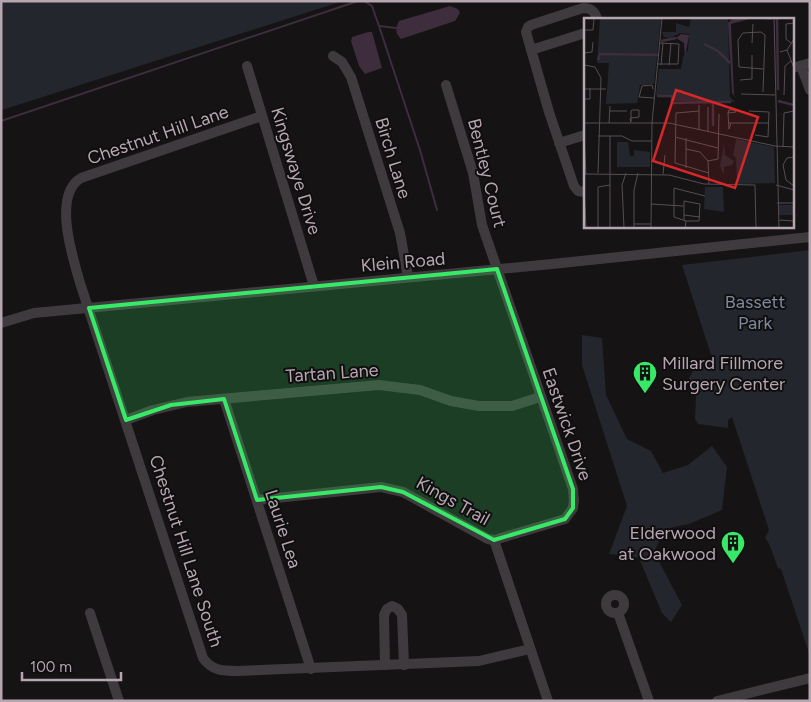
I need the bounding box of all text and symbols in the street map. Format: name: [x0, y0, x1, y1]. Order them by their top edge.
inset map: [584, 18, 794, 228]
street label: Chestnut Hill Lane: [85, 100, 232, 169]
street label: Kingswaye Drive: [266, 105, 326, 238]
street label: Birch Lane: [370, 115, 416, 201]
street label: Bentley Court: [463, 116, 511, 230]
street label: Klein Road: [360, 247, 446, 277]
park label: Bassett Park: [725, 291, 785, 334]
place label: Millard Fillmore Surgery Center: [662, 352, 785, 395]
street label: Tartan Lane: [285, 359, 379, 387]
building icon: Millard Fillmore Surgery Center: [632, 360, 658, 394]
street label: Eastwick Drive: [537, 365, 597, 483]
street label: Chestnut Hill Lane South: [145, 452, 227, 650]
street label: Kings Trail: [412, 472, 494, 530]
street label: Laurie Lea: [260, 487, 306, 571]
place label: Elderwood at Oakwood: [618, 522, 716, 565]
building icon: Elderwood at Oakwood: [720, 530, 746, 564]
scale bar: [22, 650, 121, 682]
text: 100 m: [30, 658, 72, 676]

